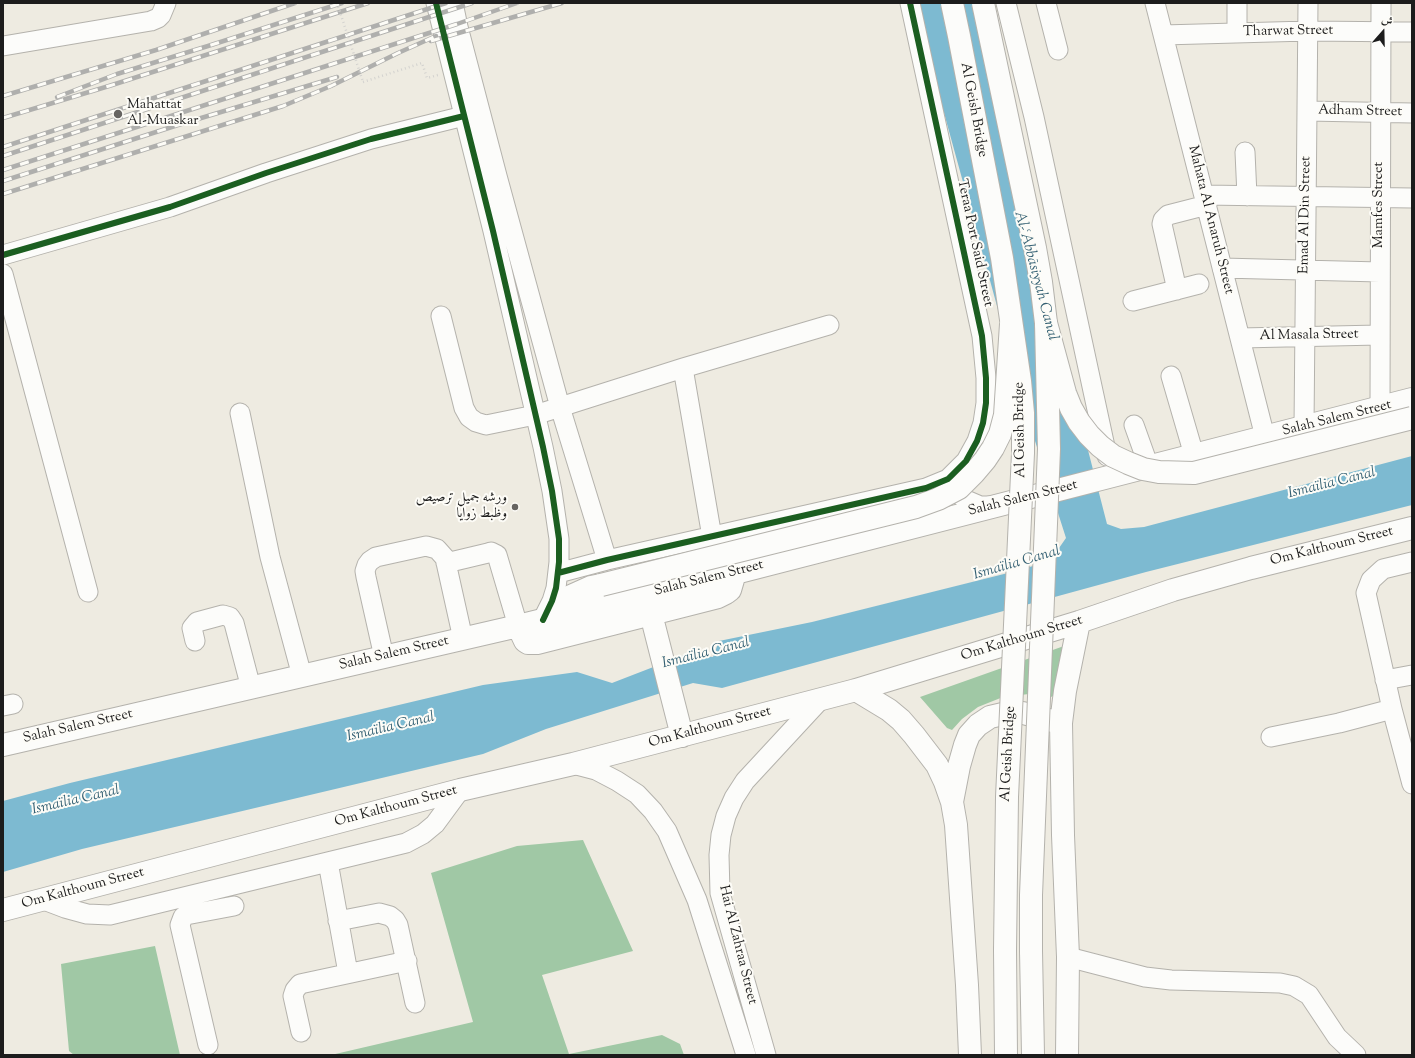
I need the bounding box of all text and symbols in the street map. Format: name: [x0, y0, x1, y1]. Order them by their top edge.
text: ش: [1379, 11, 1395, 30]
north arrow: [1363, 12, 1403, 52]
street label: Tharwat Street: [1243, 23, 1333, 41]
street label: Al Geish Bridge: [956, 61, 990, 159]
place label: Mahattat Al-Muaskar: [127, 98, 198, 130]
street label: Adham Street: [1318, 103, 1402, 121]
marker: Mahattat Al-Muaskar: [112, 108, 124, 120]
street label: Mahata Al Anaruh Street: [1183, 144, 1237, 296]
street label: Emad Al Din Street: [1297, 156, 1315, 274]
street label: Mamfes Street: [1372, 162, 1388, 248]
street label: Teraa Port Said Street: [952, 178, 996, 308]
water label: Al-ʿAbbāsiyyah Canal: [1009, 209, 1061, 343]
street label: Al Masala Street: [1259, 327, 1359, 345]
street label: Al Geish Bridge: [1012, 382, 1030, 478]
street label: Salah Salem Street: [1281, 397, 1393, 441]
water label: Ismaïlia Canal: [1286, 464, 1378, 504]
street label: Salah Salem Street: [967, 477, 1079, 521]
place label: ورشه جميل ترصيص وظبط زوايا: [416, 491, 507, 524]
marker: ورشه جميل ترصيص وظبط زوايا: [510, 502, 520, 512]
street label: Om Kalthoum Street: [1269, 524, 1395, 570]
water label: Ismaïlia Canal: [972, 543, 1062, 585]
street label: Salah Salem Street: [653, 557, 765, 601]
street label: Om Kalthoum Street: [959, 613, 1085, 665]
street label: Salah Salem Street: [337, 633, 451, 675]
water label: Ismaïlia Canal: [660, 634, 752, 674]
street label: Om Kalthoum Street: [647, 704, 773, 752]
street label: Salah Salem Street: [21, 706, 135, 748]
street label: Al Geish Bridge: [998, 706, 1020, 802]
water label: Ismaïlia Canal: [345, 709, 437, 747]
water label: Ismaïlia Canal: [30, 782, 122, 820]
street label: Om Kalthoum Street: [333, 783, 459, 831]
street label: Om Kalthoum Street: [20, 865, 146, 913]
street label: Hai Al Zahraa Street: [714, 884, 760, 1006]

